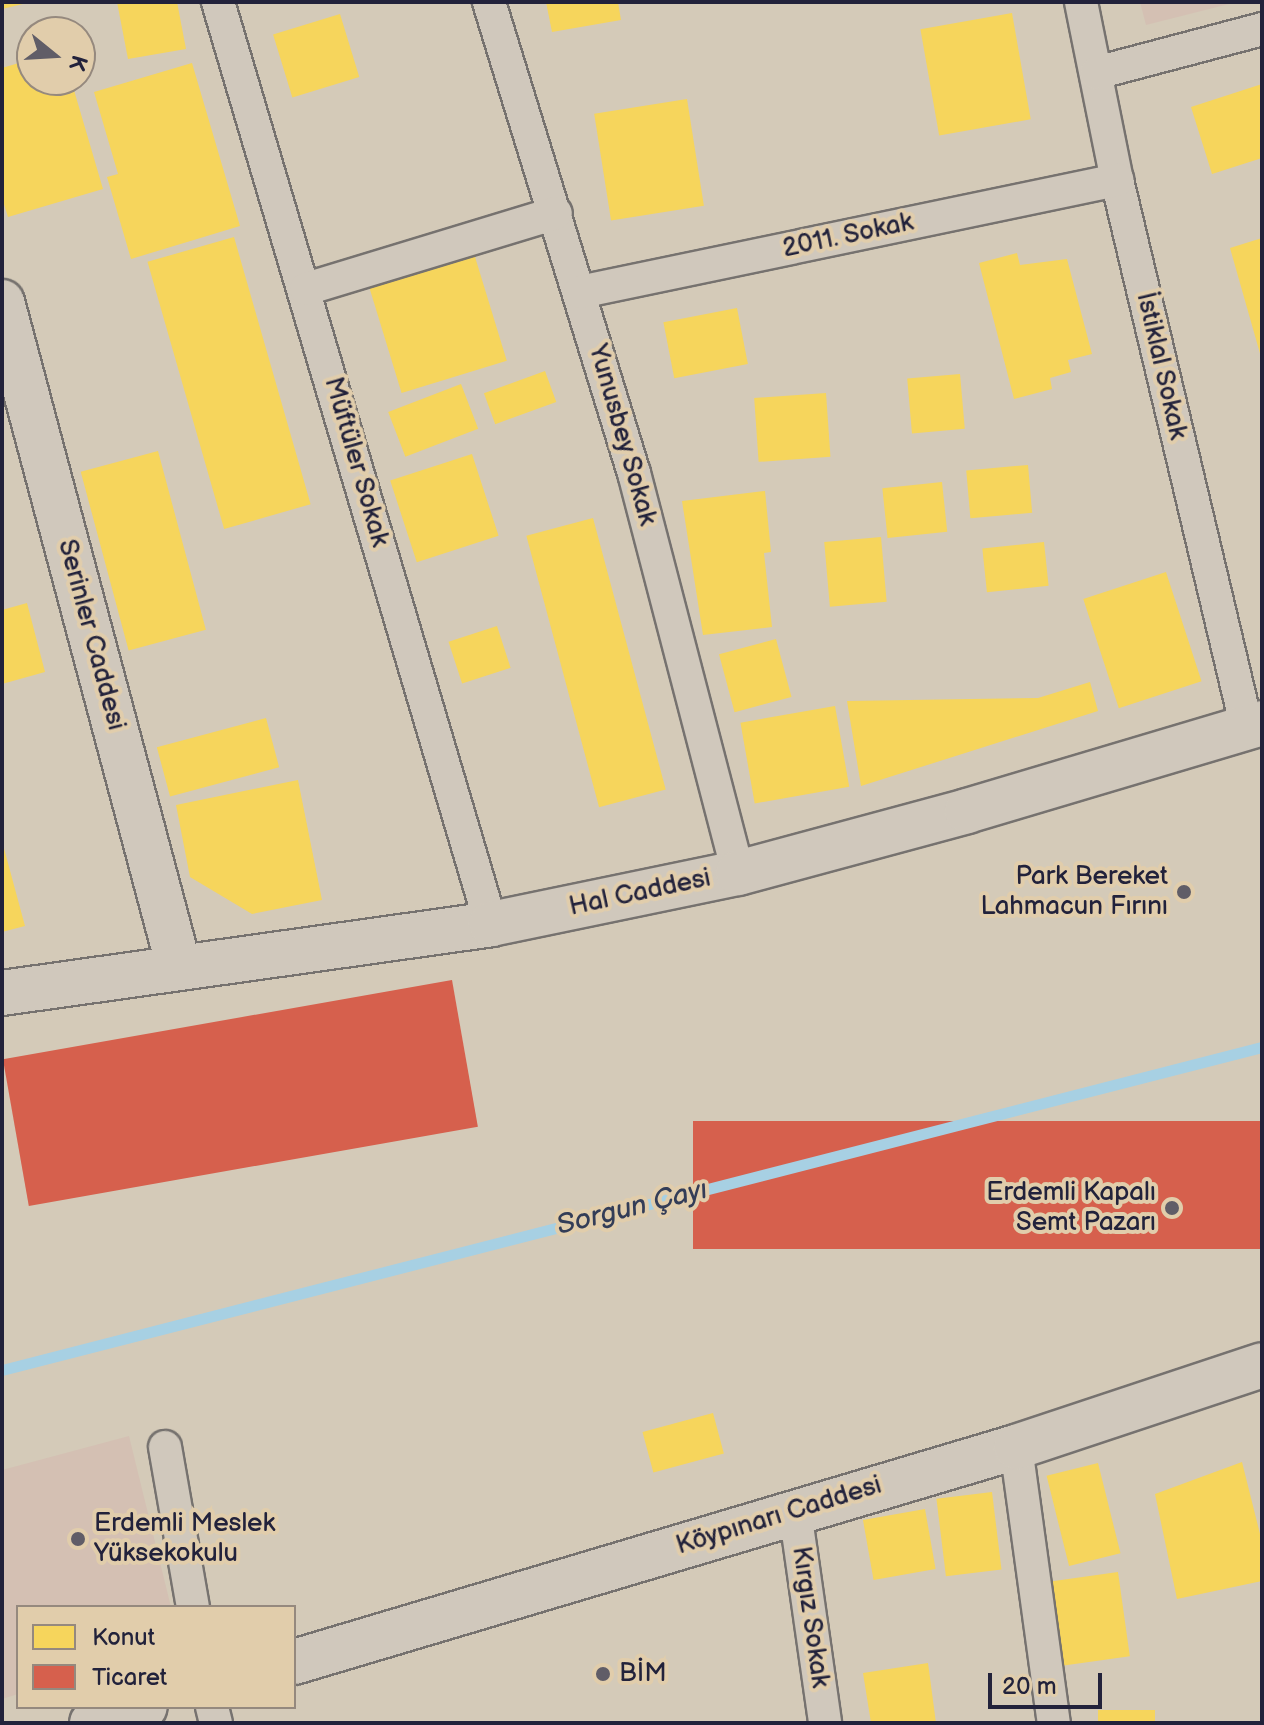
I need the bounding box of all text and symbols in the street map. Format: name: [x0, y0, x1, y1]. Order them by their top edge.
north arrow: [16, 16, 96, 96]
text: K: [62, 52, 93, 74]
street label: 2011. Sokak: [780, 207, 916, 265]
street label: İstiklal Sokak: [1129, 289, 1193, 443]
street label: Yunusbey Sokak: [581, 340, 663, 530]
street label: Müftüler Sokak: [317, 373, 395, 551]
street label: Serinler Caddesi: [51, 536, 131, 734]
place label: Park Bereket Lahmacun Fırını: [980, 861, 1168, 922]
street label: Hal Caddesi: [566, 863, 714, 923]
marker: Park Bereket Lahmacun Fırını: [1175, 883, 1193, 901]
water label: Sorgun Çayı: [553, 1173, 711, 1243]
place label: Erdemli Kapalı Semt Pazarı: [986, 1177, 1156, 1238]
marker: Erdemli Kapalı Semt Pazarı: [1163, 1199, 1181, 1217]
street label: Köypınarı Caddesi: [673, 1470, 885, 1562]
place label: Erdemli Meslek Yüksekokulu: [94, 1508, 275, 1570]
marker: Erdemli Meslek Yüksekokulu: [69, 1530, 87, 1548]
street label: Kırgız Sokak: [785, 1544, 835, 1690]
legend: [16, 1605, 296, 1709]
text: Konut: [92, 1623, 155, 1652]
scale bar: [992, 1657, 1106, 1707]
place label: BİM: [619, 1658, 667, 1690]
text: Ticaret: [92, 1663, 167, 1692]
marker: BİM: [594, 1665, 612, 1683]
text: 20 m: [1002, 1672, 1057, 1701]

